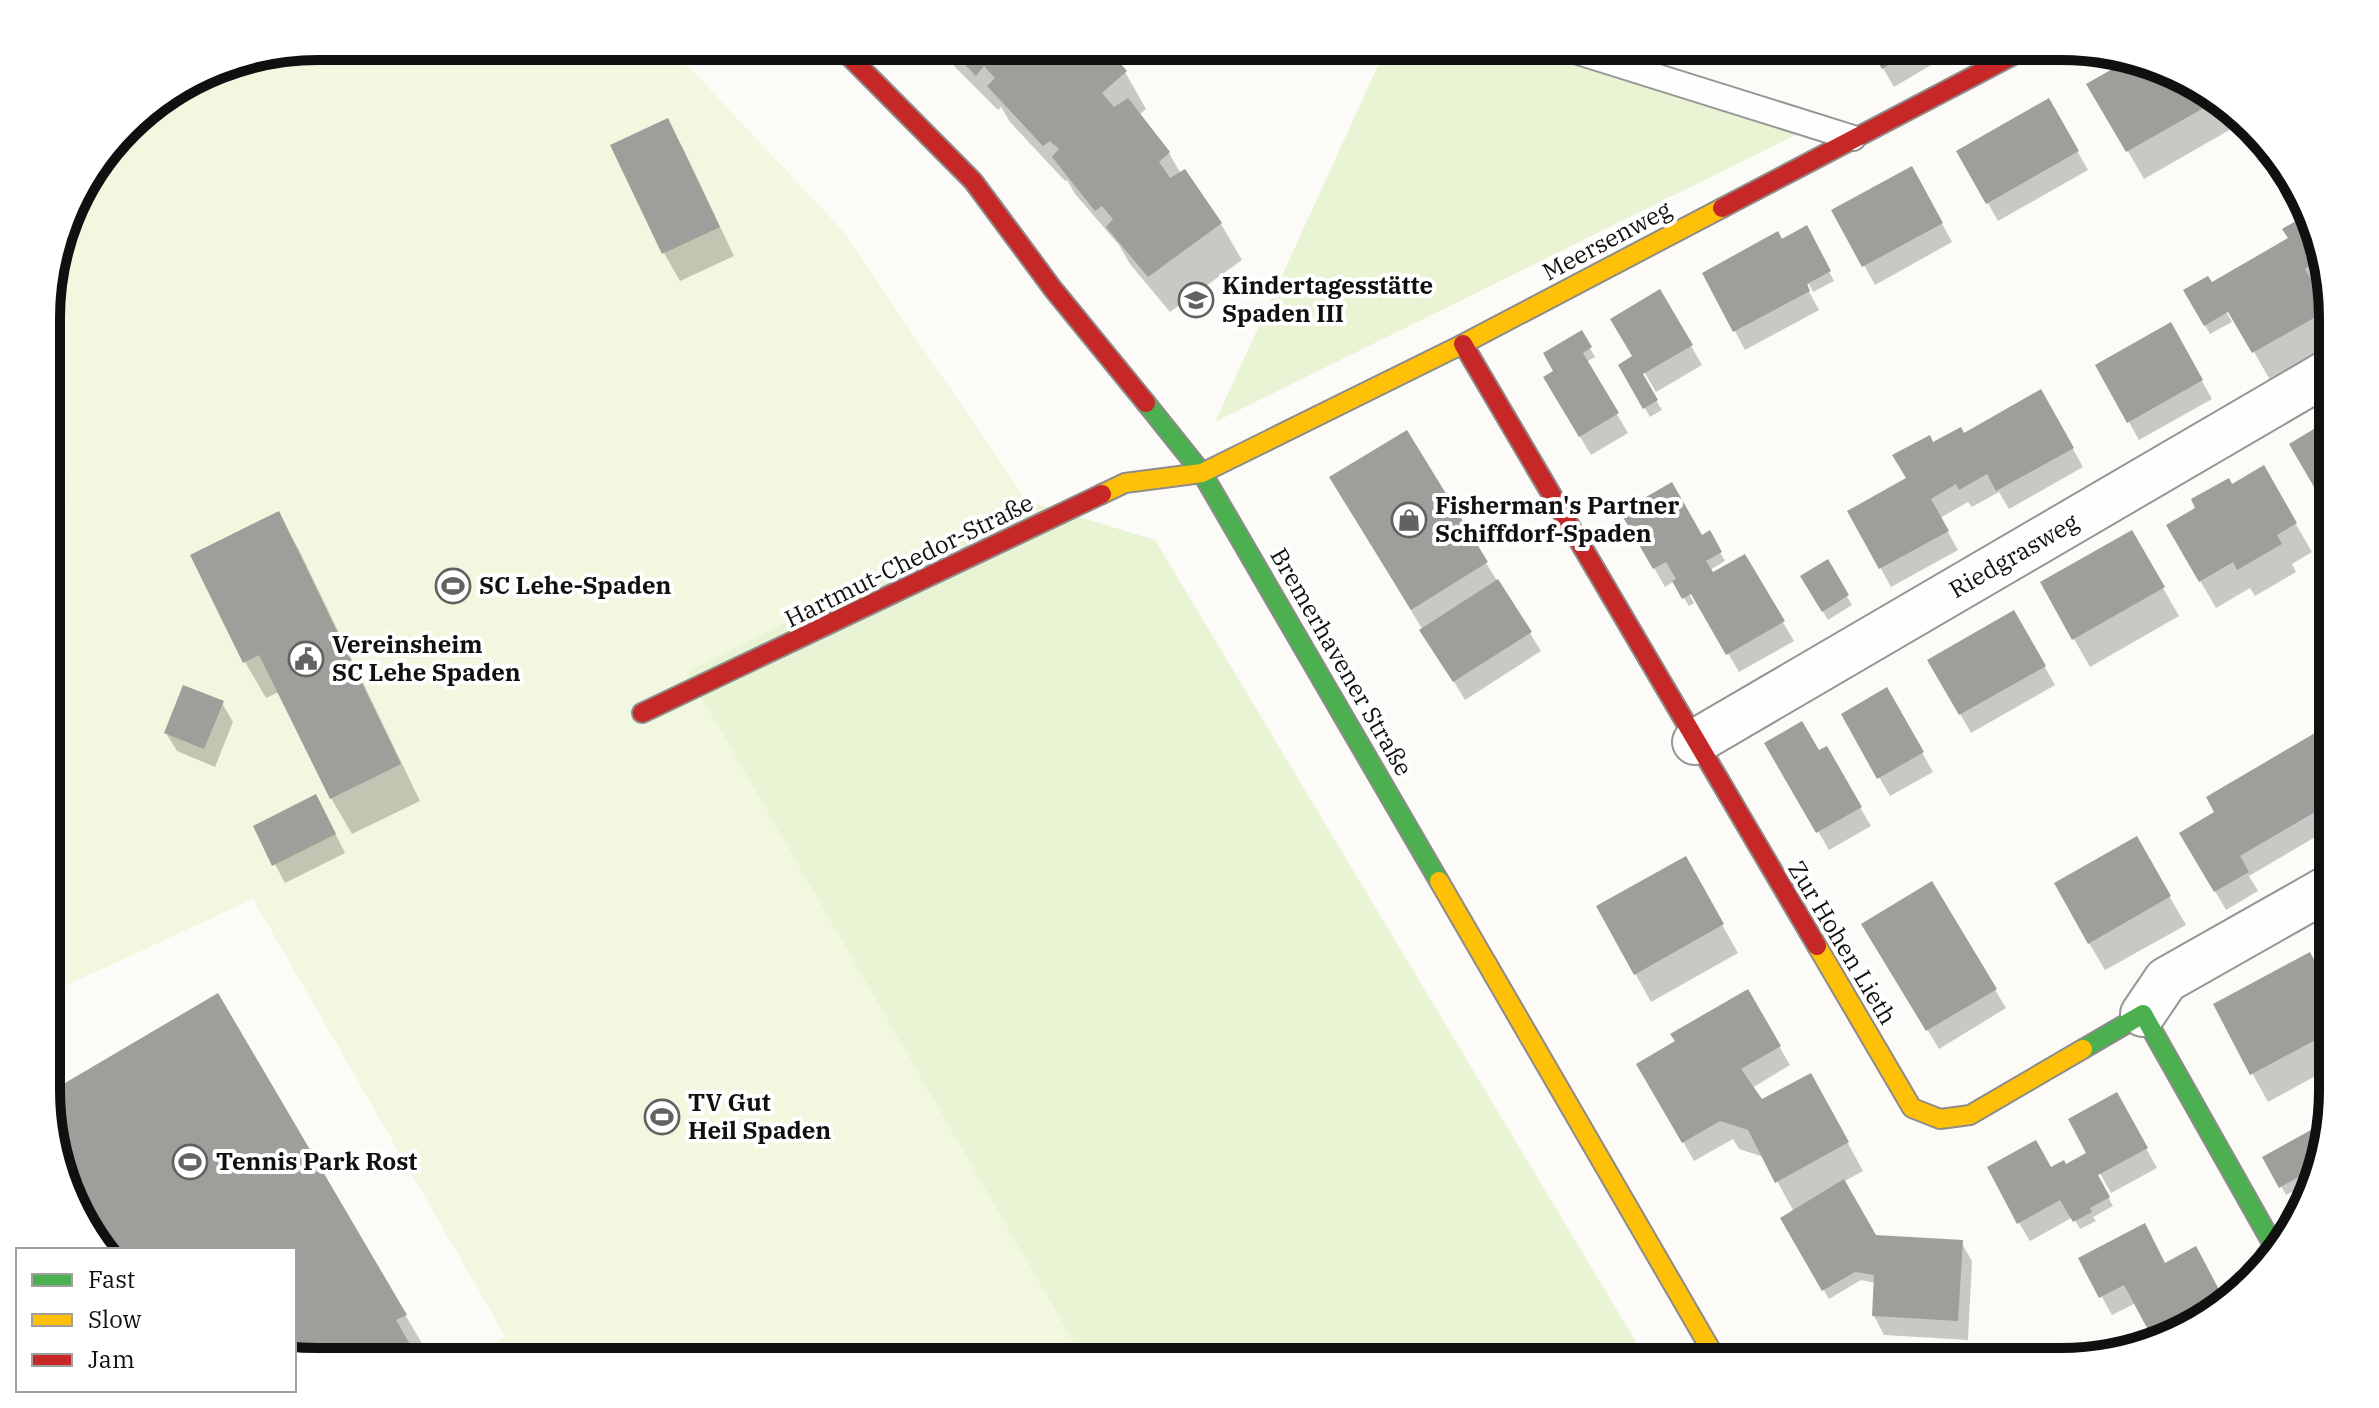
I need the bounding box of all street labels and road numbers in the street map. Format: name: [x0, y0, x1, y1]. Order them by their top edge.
street label: Meersenweg: [1537, 193, 1676, 287]
street label: Hartmut-Chedor-Straße: [779, 486, 1038, 634]
street label: Riedgrasweg: [1943, 505, 2084, 605]
street label: Bremerhavener Straße: [1263, 542, 1420, 781]
street label: Zur Hohen Lieth: [1781, 855, 1904, 1030]

